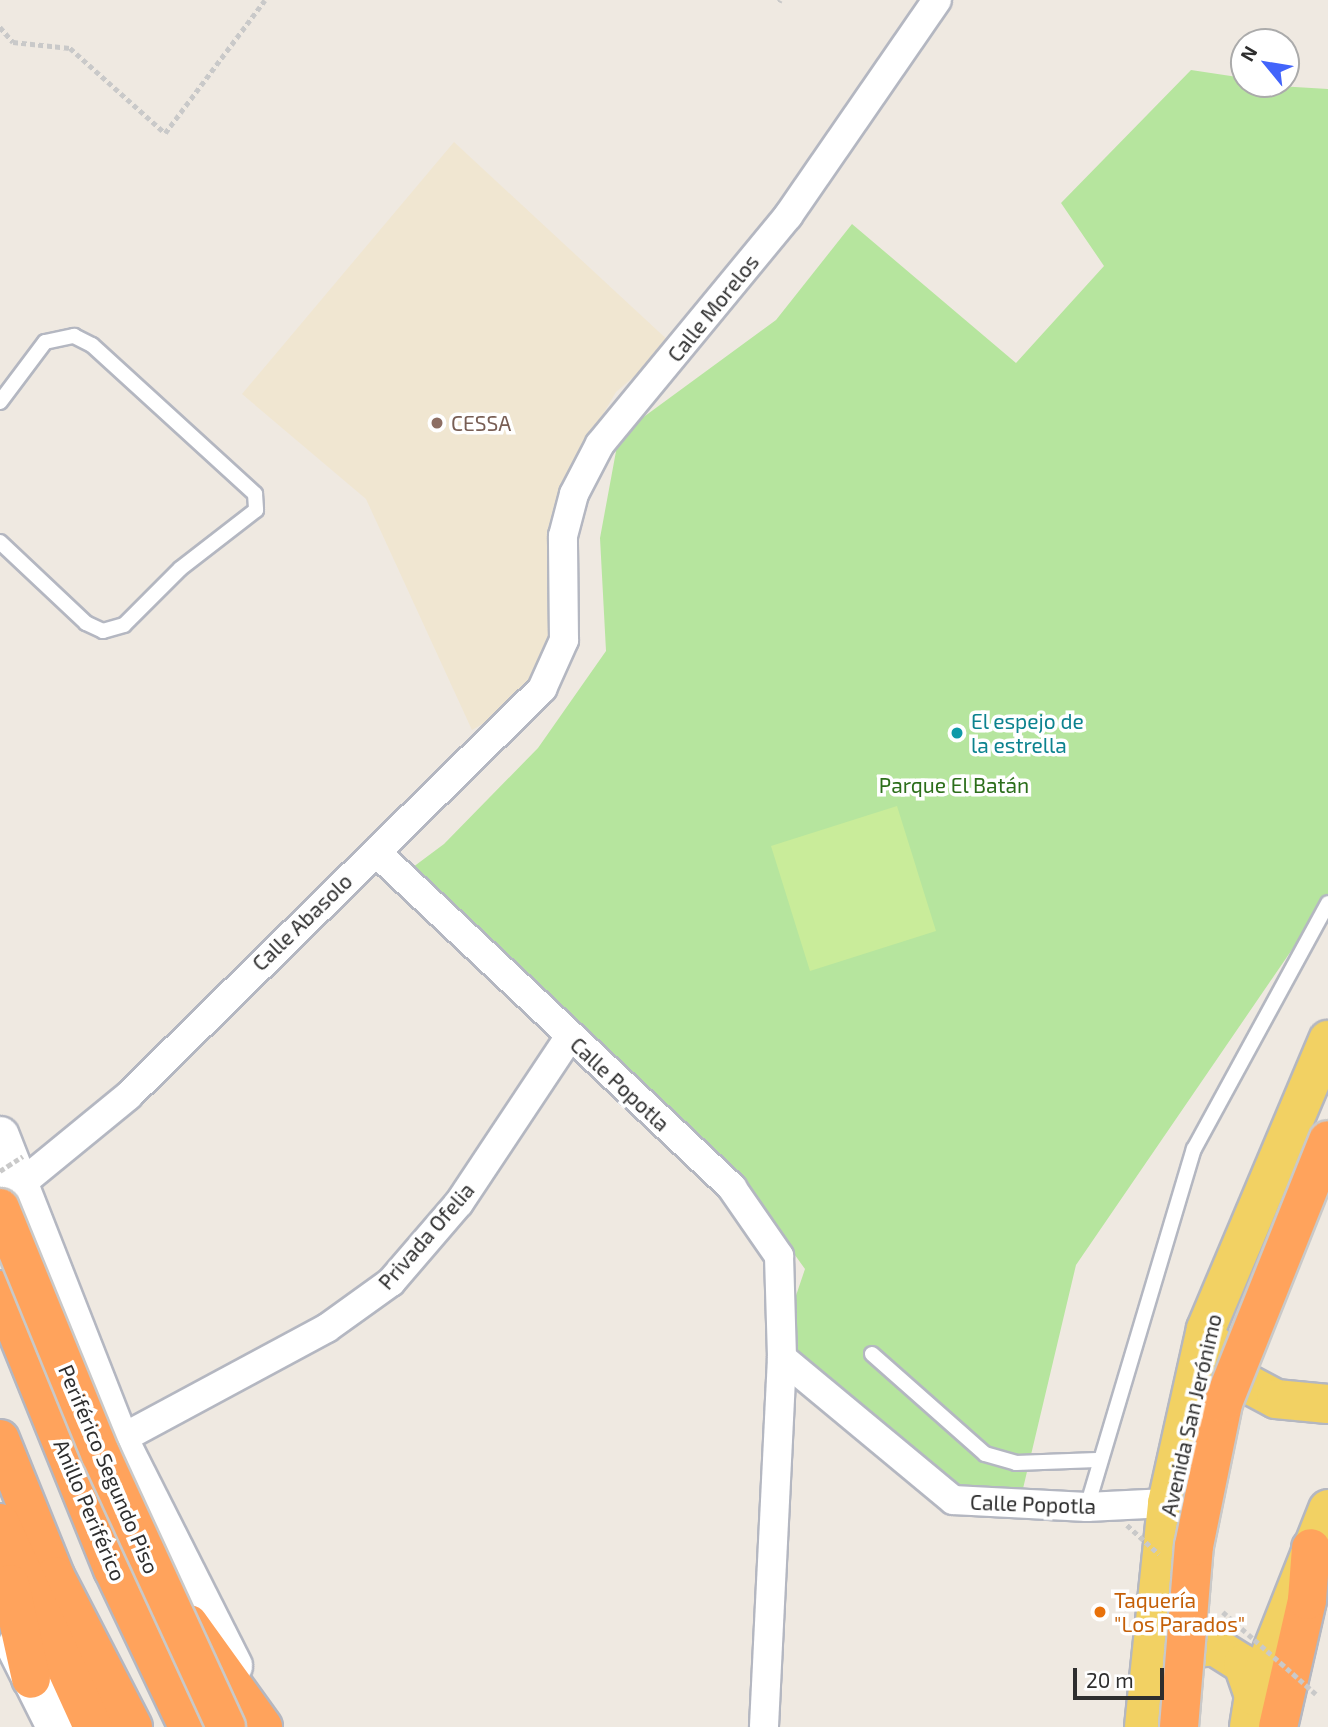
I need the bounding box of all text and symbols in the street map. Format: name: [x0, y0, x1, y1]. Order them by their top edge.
north arrow: [1230, 28, 1300, 98]
text: N: [1235, 42, 1262, 65]
street label: Calle Morelos: [662, 249, 764, 367]
place label: CESSA: [451, 410, 511, 436]
marker: CESSA: [429, 415, 445, 431]
place label: El espejo de la estrella: [971, 708, 1084, 758]
marker: El espejo de la estrella: [949, 725, 965, 741]
park label: Parque El Batán: [879, 772, 1029, 798]
street label: Calle Abasolo: [247, 868, 357, 976]
street label: Calle Popotla: [565, 1032, 675, 1136]
street label: Privada Ofelia: [373, 1178, 479, 1294]
street label: Avenida San Jerónimo: [1155, 1311, 1227, 1519]
street label: Periférico Segundo Piso: [54, 1361, 164, 1577]
street label: Anillo Periférico: [49, 1435, 131, 1585]
street label: Calle Popotla: [970, 1489, 1096, 1519]
place label: Taquería "Los Parados": [1114, 1587, 1245, 1637]
marker: Taquería "Los Parados": [1092, 1604, 1108, 1620]
scale bar: [1076, 1654, 1167, 1698]
text: 20 m: [1086, 1667, 1134, 1692]

